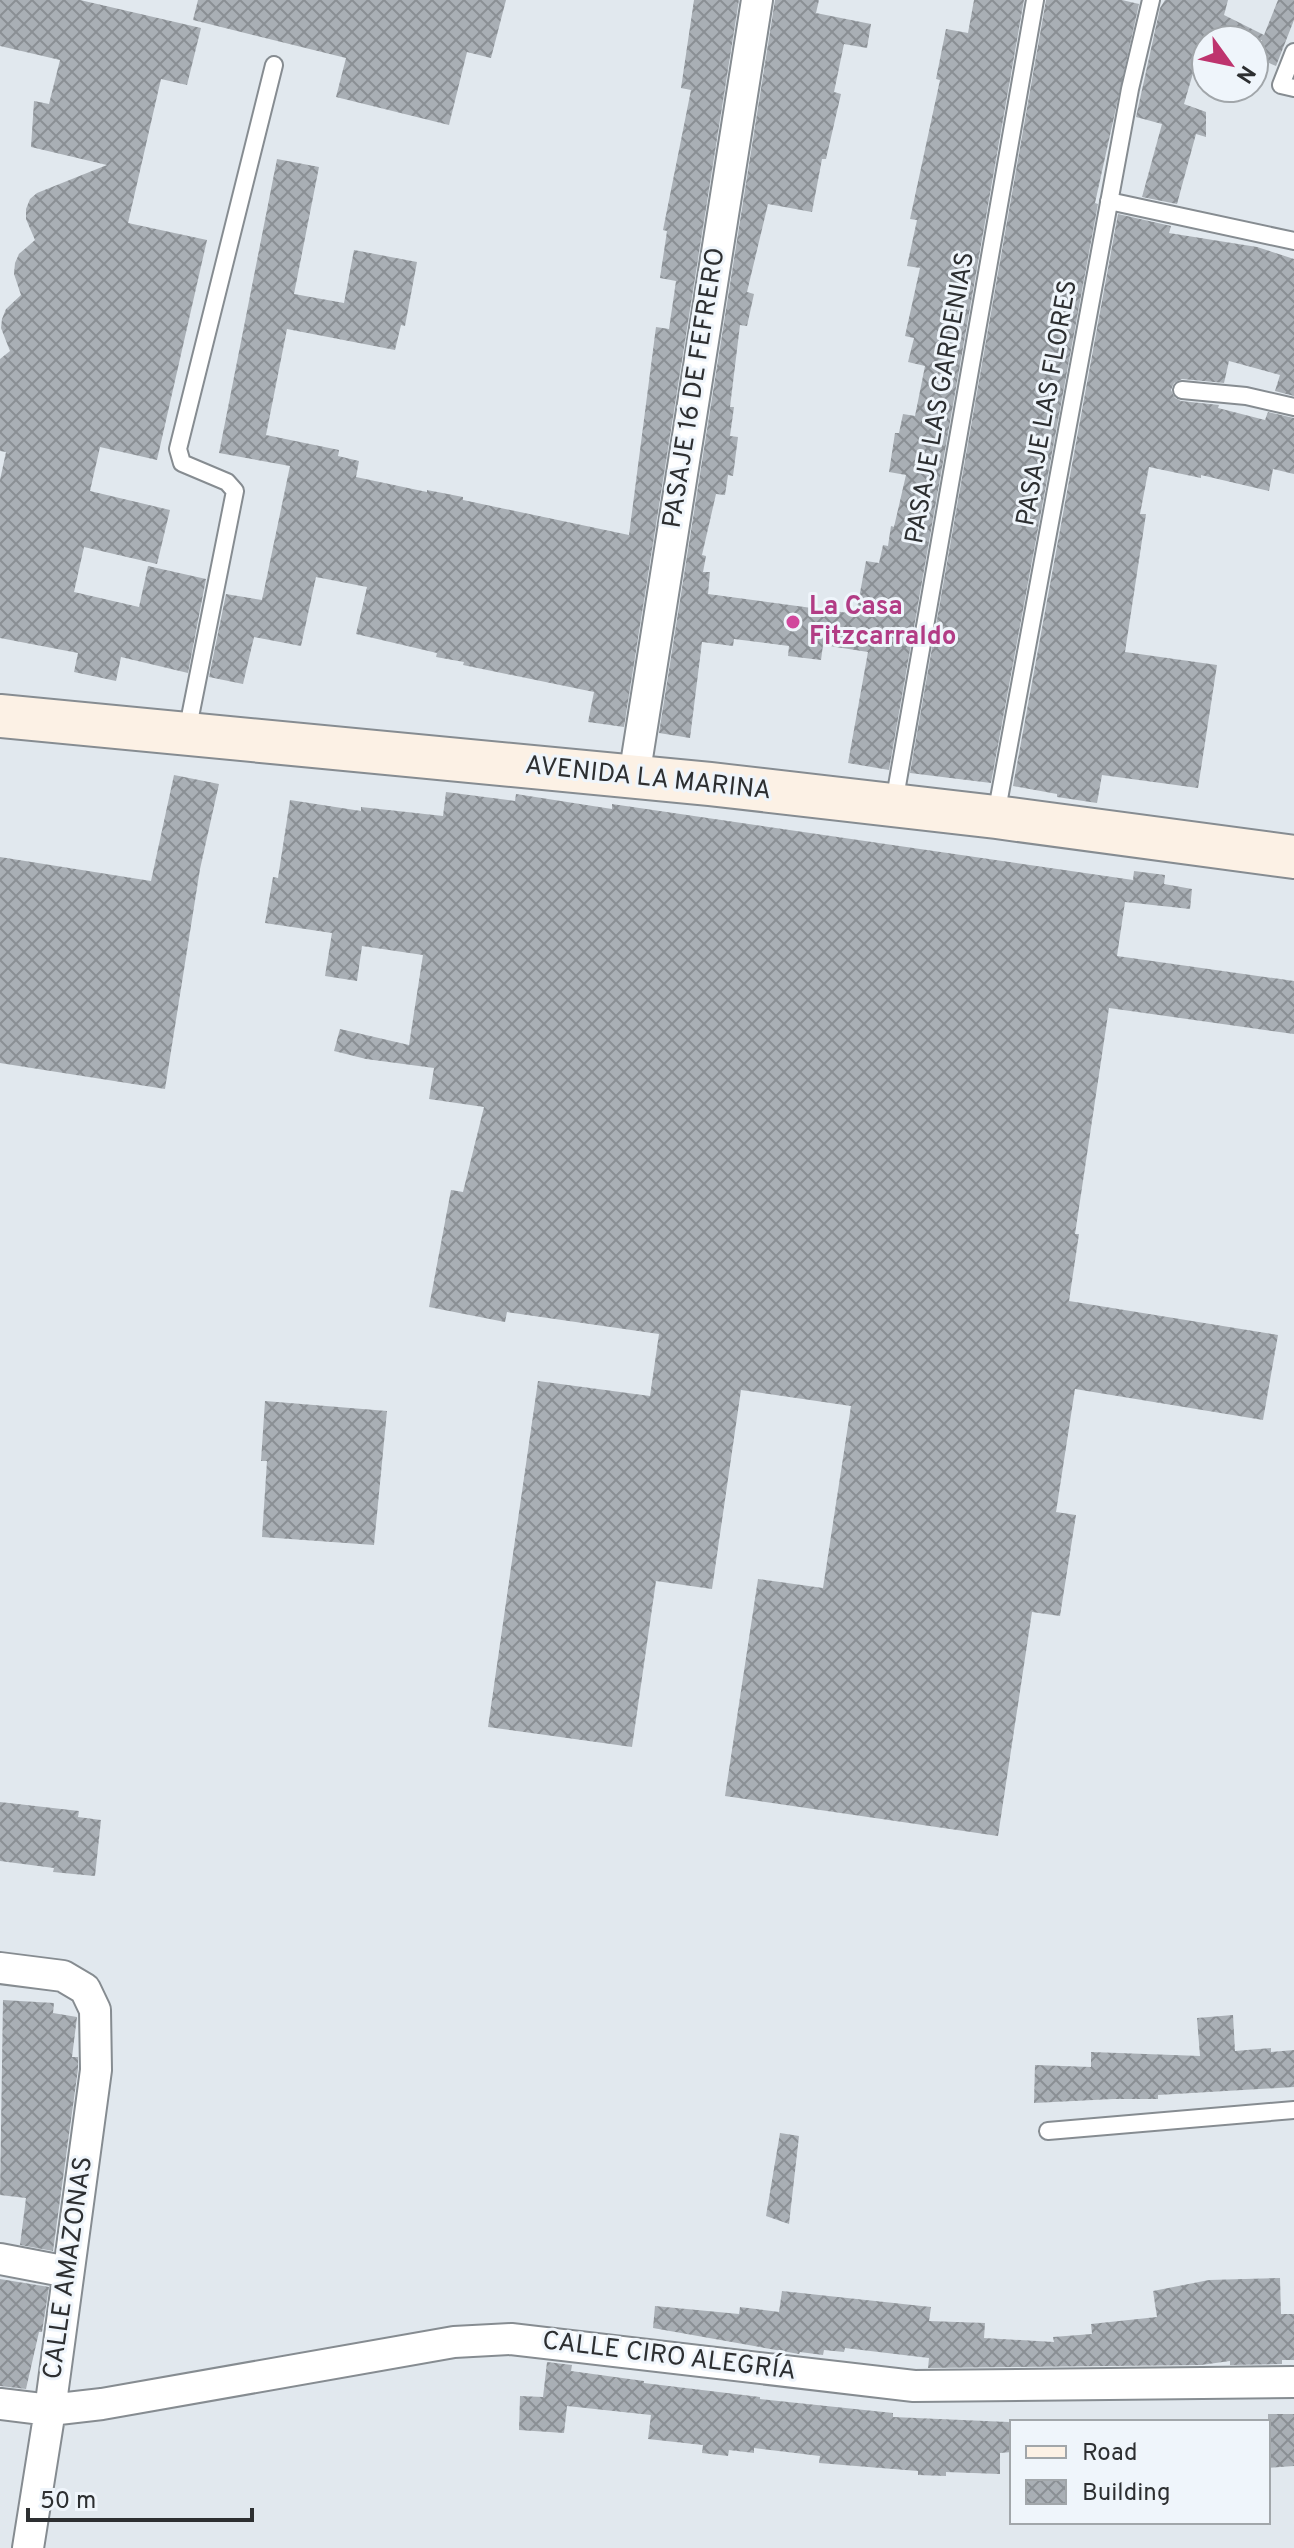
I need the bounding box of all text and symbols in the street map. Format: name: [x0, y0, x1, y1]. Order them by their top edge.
north arrow: [1190, 24, 1270, 104]
text: N: [1229, 60, 1260, 88]
street label: PASAJE 16 DE FEFRERO: [657, 245, 733, 531]
street label: PASAJE LAS GARDENIAS: [899, 249, 983, 547]
street label: PASAJE LAS FLORES: [1010, 277, 1086, 529]
place label: La Casa Fitzcarraldo: [809, 591, 957, 654]
marker: La Casa Fitzcarraldo: [784, 613, 802, 631]
street label: AVENIDA LA MARINA: [523, 750, 773, 808]
street label: CALLE AMAZONAS: [37, 2154, 101, 2382]
street label: CALLE CIRO ALEGRÍA: [540, 2323, 798, 2389]
legend: [1010, 2420, 1270, 2524]
text: Road: [1082, 2439, 1138, 2469]
scale bar: [28, 2472, 252, 2522]
text: Building: [1082, 2479, 1171, 2509]
text: 50 m: [40, 2487, 96, 2517]

